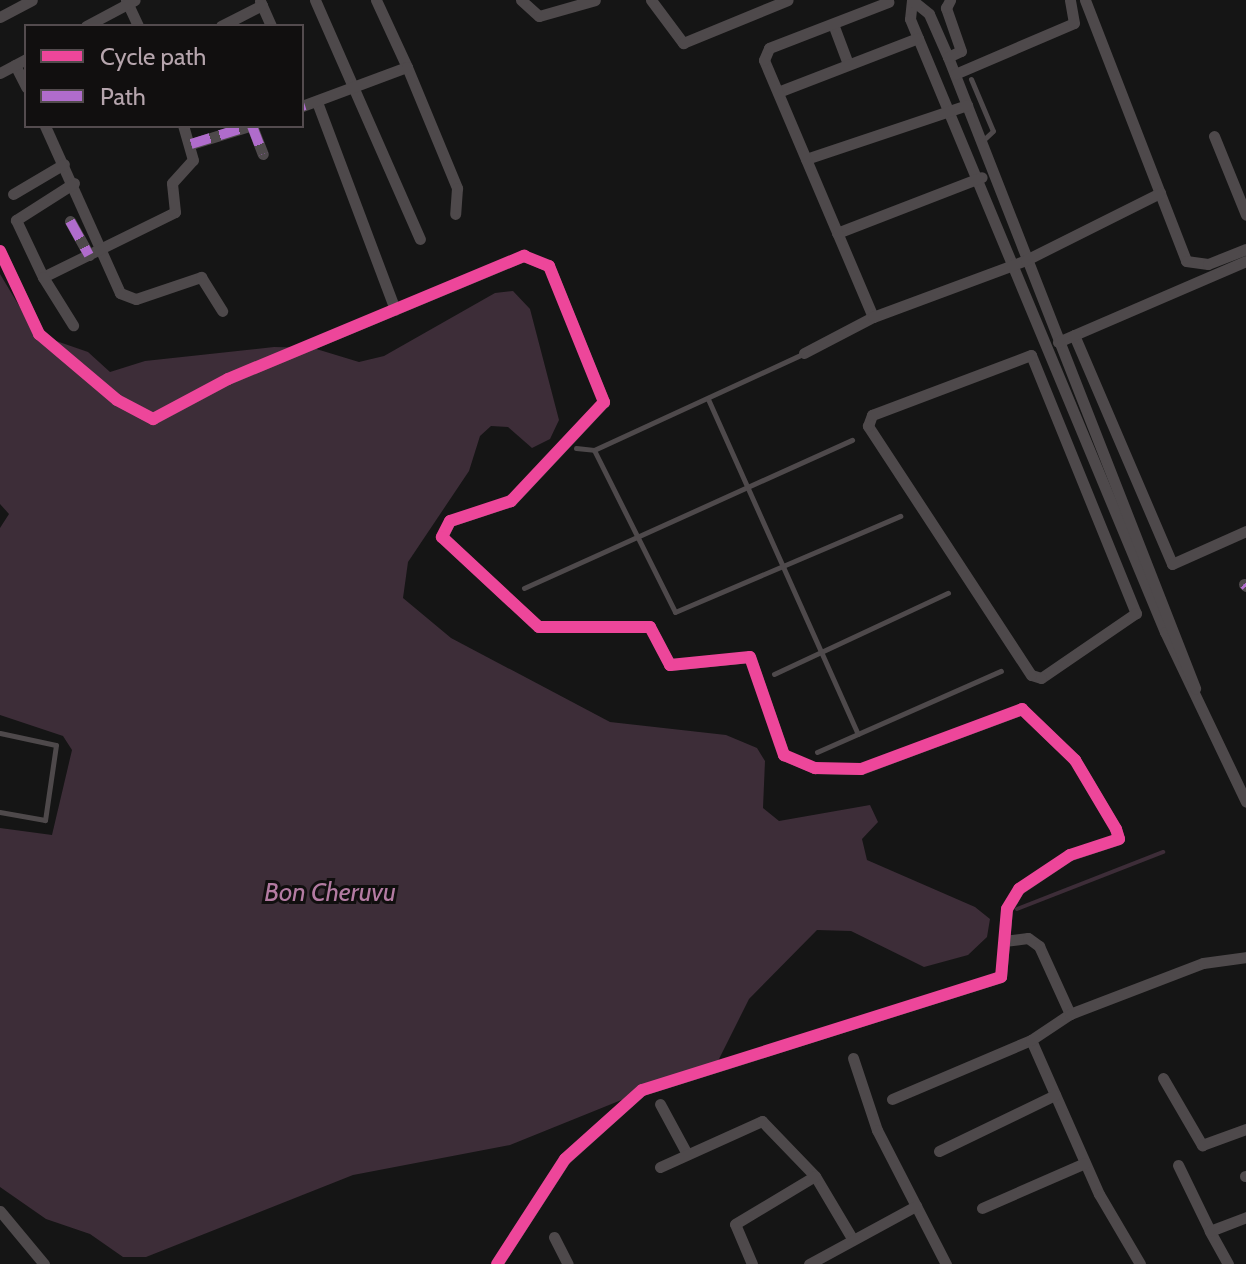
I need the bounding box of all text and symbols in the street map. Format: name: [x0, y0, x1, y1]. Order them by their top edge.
legend: [24, 24, 304, 128]
text: Cycle path: [100, 42, 206, 71]
text: Path: [100, 82, 146, 111]
water label: Bon Cheruvu: [264, 877, 396, 909]

